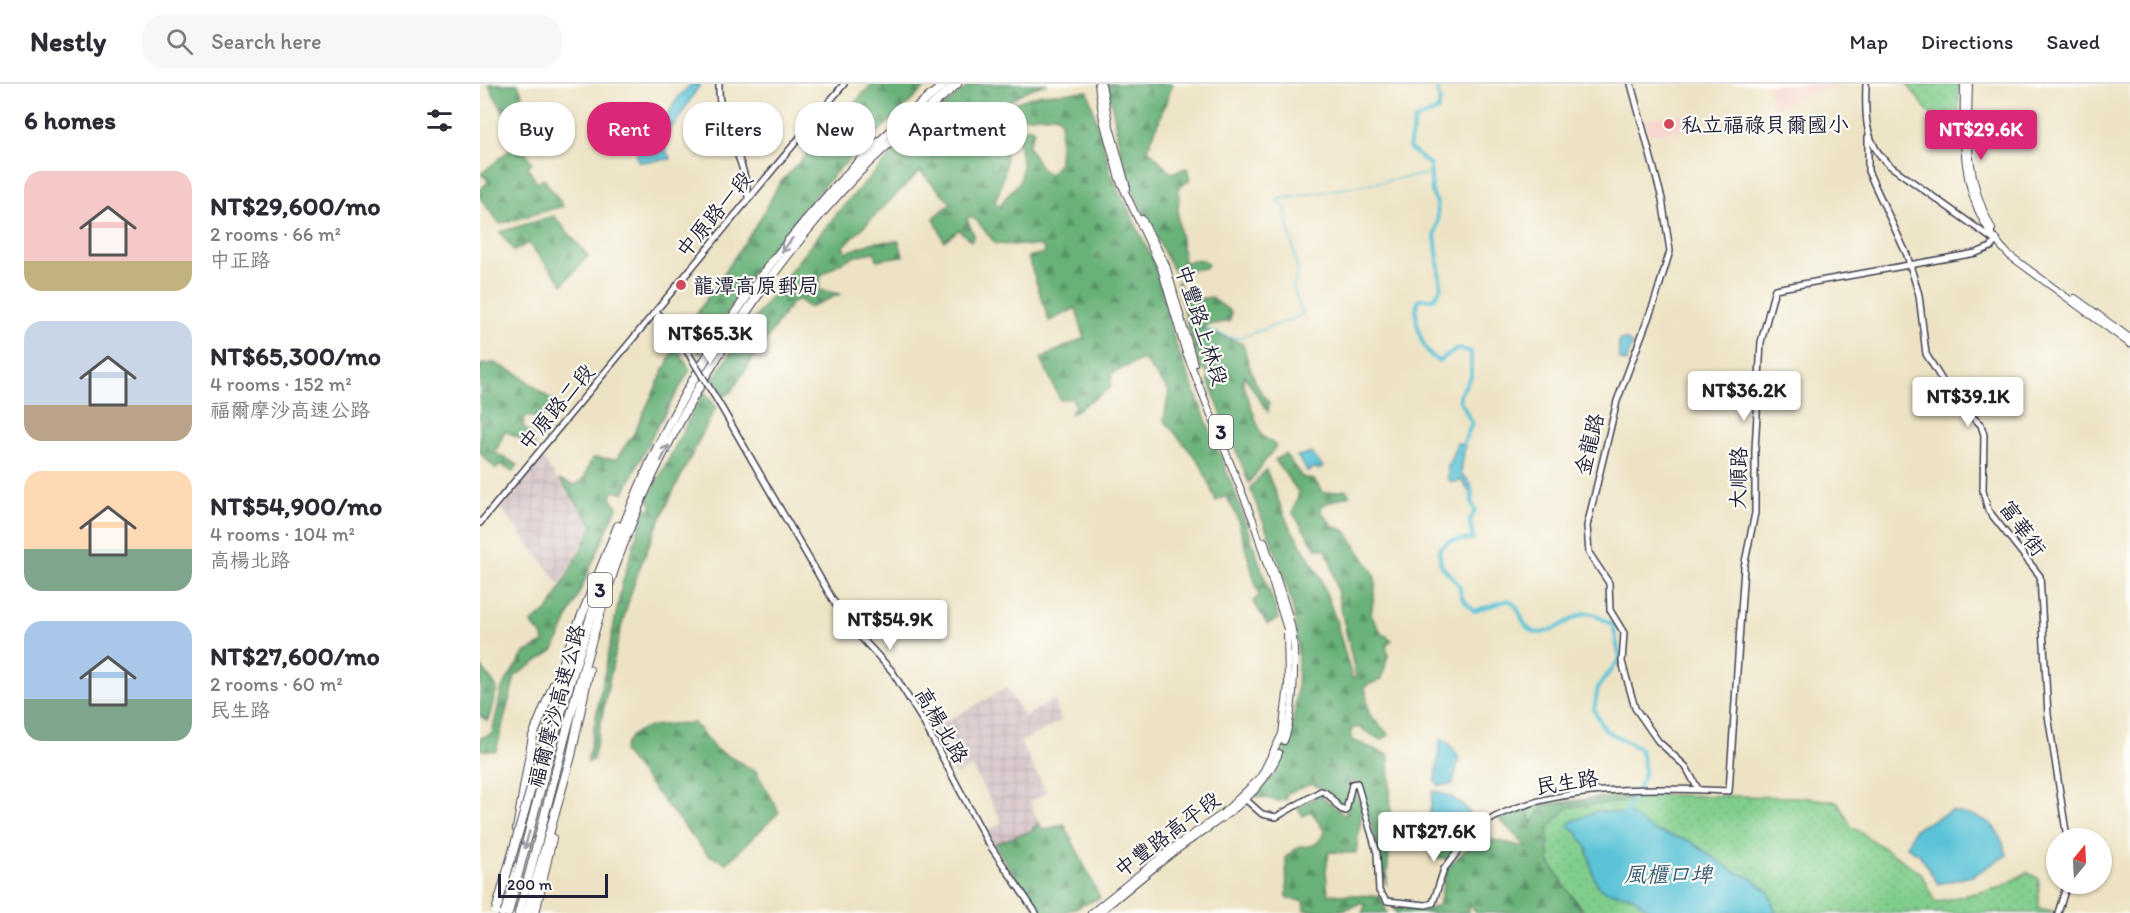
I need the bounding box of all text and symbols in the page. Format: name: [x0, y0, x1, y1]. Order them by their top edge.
search box: [142, 14, 562, 68]
text: Nestly: [30, 24, 106, 58]
icon: search: [163, 25, 196, 58]
text: Search here: [211, 28, 322, 55]
text: Map: [1850, 29, 1888, 54]
text: Directions: [1921, 29, 2013, 54]
text: Saved: [2046, 29, 2100, 54]
chip: Buy: [498, 102, 575, 156]
chip: Rent: [587, 102, 671, 156]
chip: Filters: [683, 102, 783, 156]
chip: New: [795, 102, 875, 156]
chip: Apartment: [887, 102, 1027, 156]
text: 6 homes: [24, 104, 116, 136]
icon: filters: [423, 104, 456, 137]
pin: NT$29.6K: [1919, 110, 2043, 161]
place label: 私立福祿貝爾國小: [1681, 112, 1849, 137]
marker: 私立福祿貝爾國小: [1662, 117, 1676, 131]
text: NT$29.6K: [1939, 117, 2023, 141]
street label: 中原路一段: [671, 166, 757, 262]
text: NT$29,600/mo: [210, 190, 381, 222]
icon: home: [72, 195, 144, 267]
text: 2 rooms · 66 m²: [210, 222, 341, 246]
one-way arrow: [781, 237, 794, 253]
text: 中正路: [210, 248, 270, 272]
street label: 中豐路上林段: [1171, 261, 1233, 389]
place label: 龍潭高原郵局: [693, 273, 819, 298]
marker: 龍潭高原郵局: [674, 278, 688, 292]
pin: NT$65.3K: [648, 314, 772, 365]
text: NT$65.3K: [668, 321, 752, 345]
text: NT$65,300/mo: [210, 340, 381, 372]
icon: home: [72, 345, 144, 417]
street label: 中原路二段: [513, 359, 599, 455]
pin: NT$36.2K: [1682, 371, 1806, 422]
text: 4 rooms · 152 m²: [210, 372, 352, 396]
pin: NT$39.1K: [1906, 377, 2030, 428]
text: NT$36.2K: [1702, 378, 1786, 402]
text: NT$39.1K: [1926, 384, 2010, 408]
text: 福爾摩沙高速公路: [210, 398, 370, 422]
street label: 金龍路: [1569, 410, 1609, 478]
road number: 3: [1209, 415, 1233, 449]
one-way arrow: [660, 444, 671, 462]
street label: 大順路: [1725, 446, 1751, 510]
text: NT$54,900/mo: [210, 490, 382, 522]
icon: home: [72, 495, 144, 567]
street label: 富華街: [1994, 495, 2052, 561]
text: 4 rooms · 104 m²: [210, 522, 355, 546]
text: 高楊北路: [210, 548, 290, 572]
road number: 3: [588, 573, 612, 607]
pin: NT$54.9K: [828, 600, 952, 651]
text: NT$54.9K: [847, 607, 933, 631]
street label: 福爾摩沙高速公路: [522, 622, 590, 790]
text: NT$27,600/mo: [210, 640, 380, 672]
icon: home: [72, 645, 144, 717]
text: 2 rooms · 60 m²: [210, 672, 343, 696]
street label: 高楊北路: [910, 682, 974, 768]
text: 民生路: [210, 698, 270, 722]
street label: 民生路: [1534, 765, 1600, 799]
street label: 中豐路高平段: [1109, 786, 1225, 882]
pin: NT$27.6K: [1372, 812, 1496, 863]
text: NT$27.6K: [1392, 819, 1476, 843]
north arrow: [2046, 828, 2112, 894]
map controls: [2046, 828, 2112, 894]
one-way arrow: [521, 830, 532, 849]
water label: 風櫃口埤: [1624, 861, 1714, 888]
scale bar: [498, 871, 608, 898]
text: 200 m: [507, 875, 552, 894]

